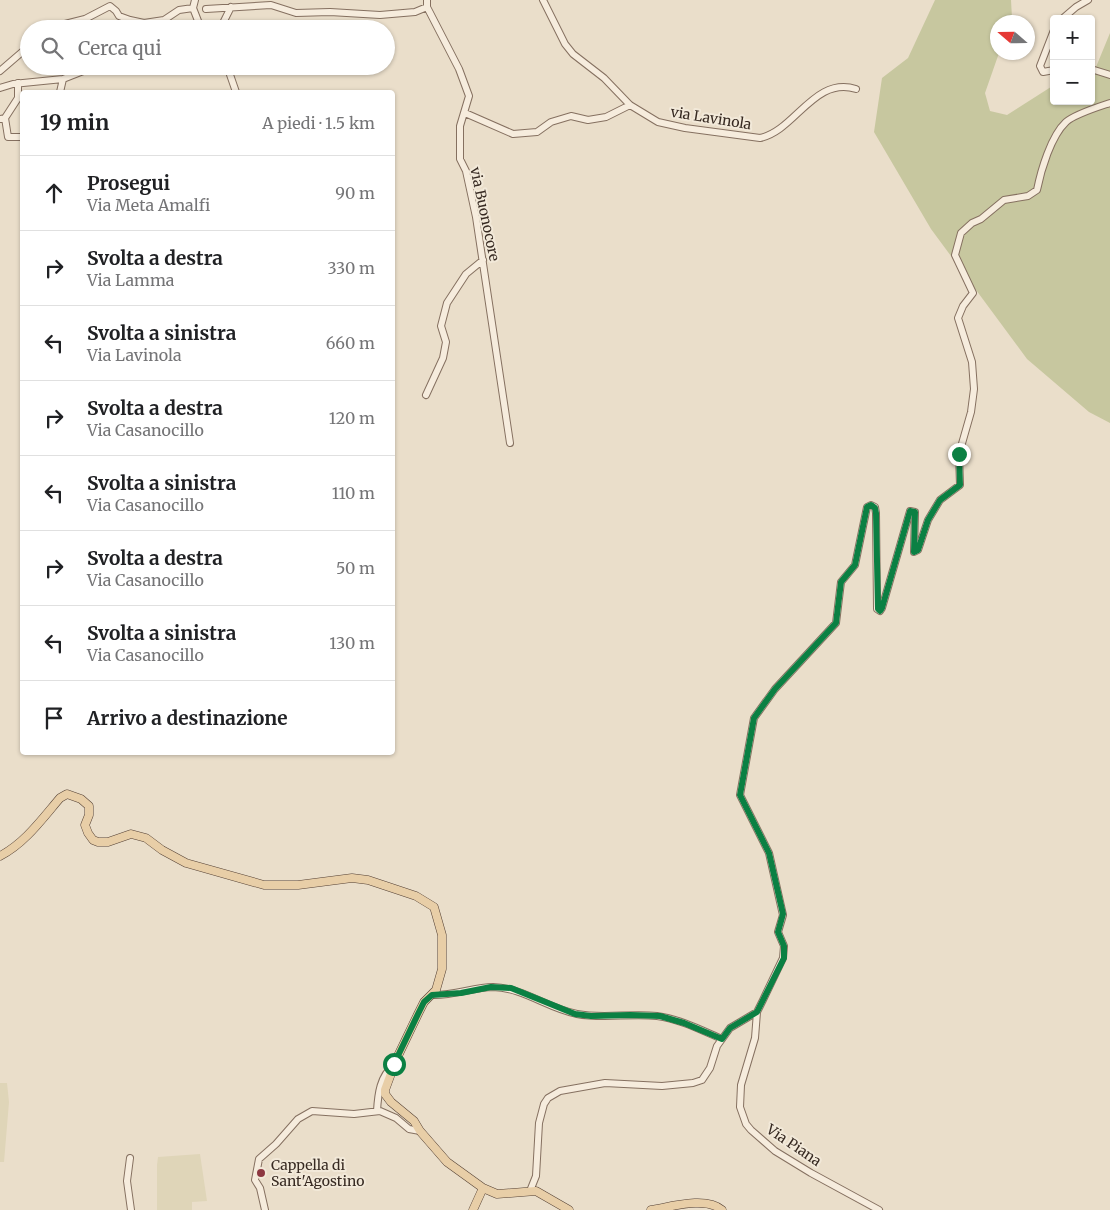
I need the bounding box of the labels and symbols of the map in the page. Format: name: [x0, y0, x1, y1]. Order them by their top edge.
north arrow: [990, 15, 1035, 60]
street label: via Lavinola: [668, 103, 753, 133]
street label: via Buonocore: [466, 164, 504, 263]
route end: [948, 443, 971, 466]
route start: [383, 1053, 406, 1076]
street label: Via Piana: [762, 1120, 825, 1170]
place label: Cappella di Sant'Agostino: [271, 1156, 364, 1190]
marker: Cappella di Sant'Agostino: [255, 1167, 267, 1179]

